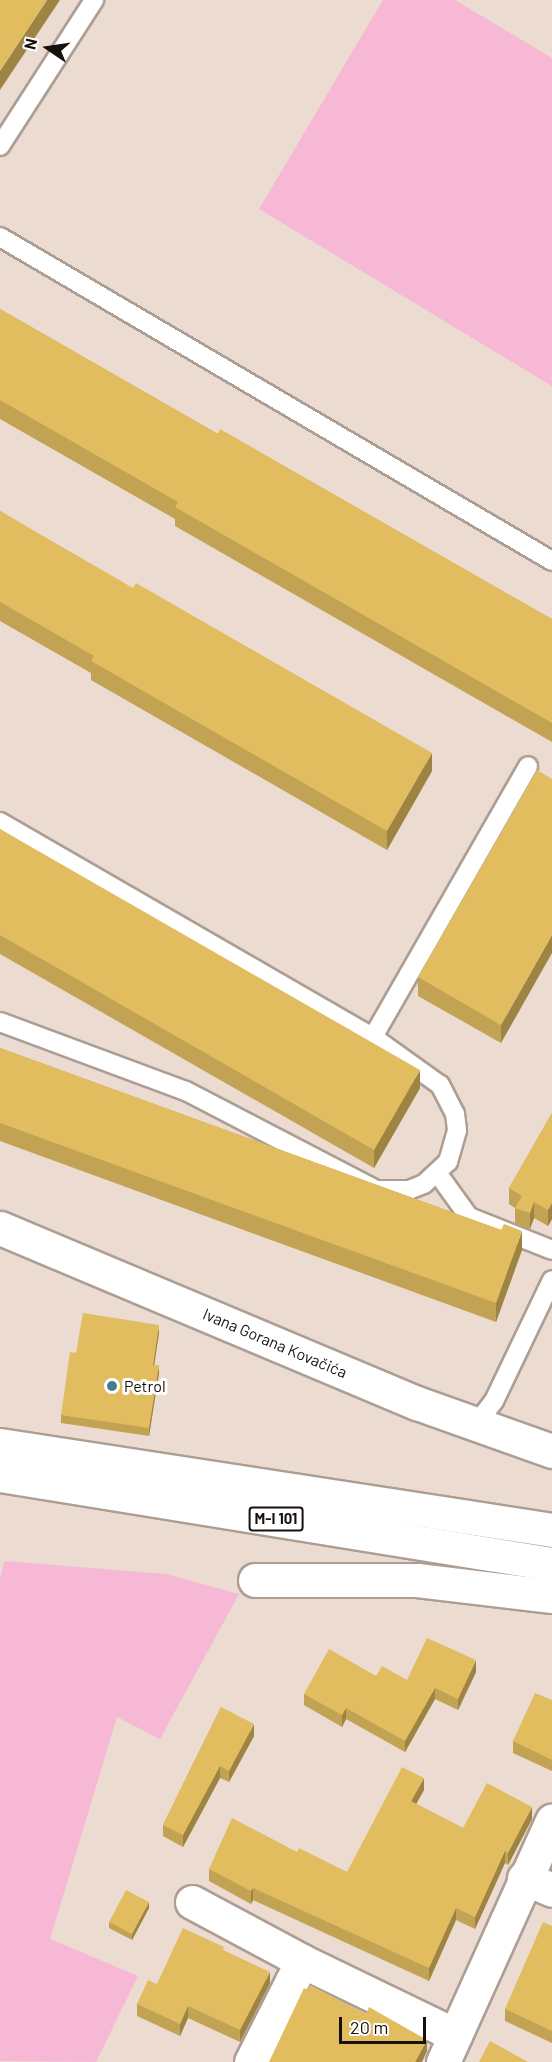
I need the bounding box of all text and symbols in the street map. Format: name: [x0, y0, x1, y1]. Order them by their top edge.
north arrow: [18, 18, 78, 78]
text: N: [20, 37, 40, 51]
street label: Ivana Gorana Kovačića: [200, 1304, 350, 1382]
place label: Petrol: [124, 1376, 166, 1396]
marker: Petrol: [105, 1379, 119, 1393]
road number: M-I 101: [248, 1507, 304, 1531]
scale bar: [342, 2005, 429, 2043]
text: 20 m: [350, 2016, 388, 2038]

